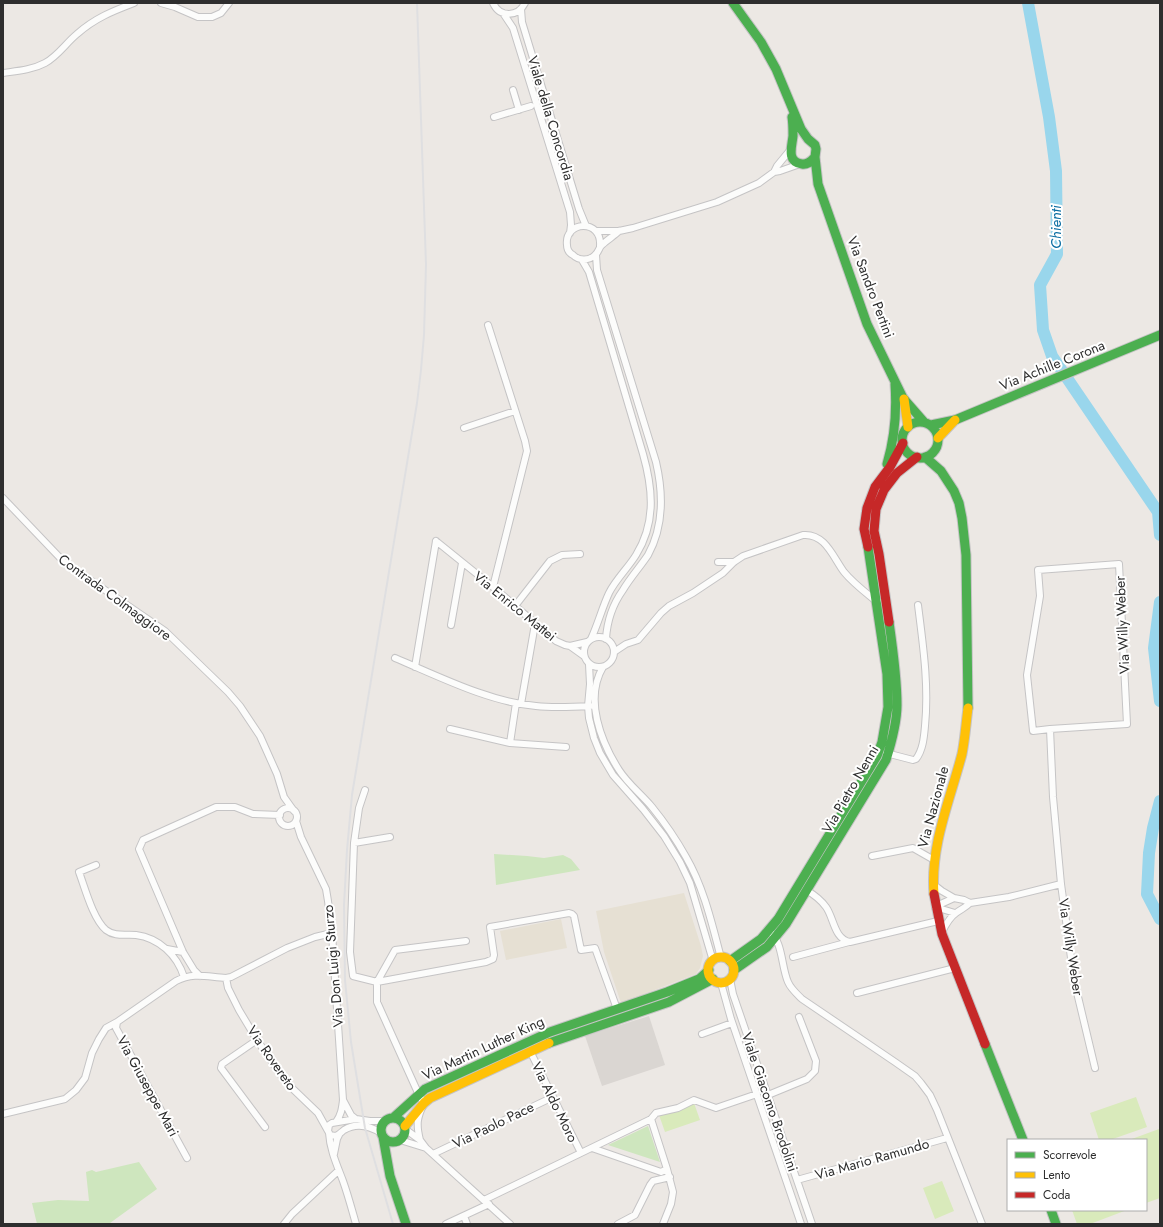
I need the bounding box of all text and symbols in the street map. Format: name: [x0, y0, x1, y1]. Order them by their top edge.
street label: Viale della Concordia: [523, 53, 579, 183]
water label: Chienti: [1045, 205, 1067, 249]
street label: Via Sandro Pertini: [842, 233, 900, 341]
street label: Via Achille Corona: [996, 335, 1108, 395]
street label: Contrada Colmaggiore: [54, 549, 176, 645]
street label: Via Enrico Mattei: [469, 566, 561, 646]
street label: Via Willy Weber: [1109, 575, 1135, 674]
street label: Via Pietro Nenni: [817, 741, 883, 837]
street label: Via Nazionale: [913, 764, 953, 850]
street label: Via Willy Weber: [1053, 897, 1089, 997]
street label: Via Don Luigi Sturzo: [318, 904, 348, 1028]
street label: Via Martin Luther King: [419, 1011, 547, 1085]
street label: Via Rovereto: [242, 1022, 302, 1095]
street label: Viale Giacomo Brodolini: [737, 1030, 803, 1174]
street label: Via Giuseppe Mari: [112, 1032, 184, 1140]
street label: Via Aldo Moro: [527, 1058, 583, 1146]
street label: Via Paolo Pace: [449, 1097, 537, 1153]
street label: Via Mario Ramundo: [813, 1133, 932, 1185]
legend: [1007, 1139, 1147, 1211]
text: Scorrevole: [1043, 1146, 1097, 1164]
text: Lento: [1043, 1166, 1071, 1184]
text: Coda: [1043, 1186, 1071, 1204]

